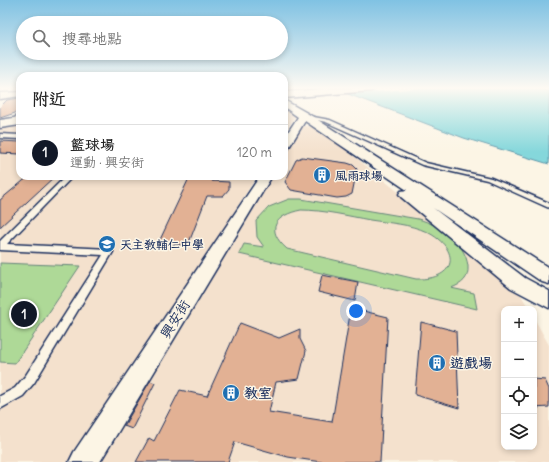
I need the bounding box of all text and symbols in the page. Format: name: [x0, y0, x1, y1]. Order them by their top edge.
search box: [16, 16, 288, 60]
icon: search: [30, 27, 52, 49]
text: 搜尋地點: [62, 29, 122, 48]
text: 附近: [32, 88, 66, 110]
text: 籃球場: [70, 135, 115, 154]
text: 1: [42, 144, 48, 161]
text: 120 m: [237, 144, 272, 161]
text: 運動 · 興安街: [70, 154, 144, 171]
building icon: 風雨球場: [312, 165, 332, 185]
place label: 風雨球場: [335, 168, 383, 183]
school or university icon: 天主教輔仁中學: [97, 234, 117, 254]
place label: 天主教輔仁中學: [120, 237, 204, 252]
street label: 興安街: [156, 296, 194, 342]
pin: 1: [11, 299, 37, 329]
your location: [346, 301, 366, 321]
map controls: [501, 306, 537, 450]
button: +: [501, 306, 537, 342]
button: −: [501, 342, 537, 378]
building icon: 遊戲場: [427, 353, 447, 373]
place label: 遊戲場: [450, 354, 492, 372]
button: locate: [501, 378, 537, 414]
building icon: 教室: [221, 383, 241, 403]
place label: 教室: [244, 384, 272, 402]
button: layers: [501, 414, 537, 450]

